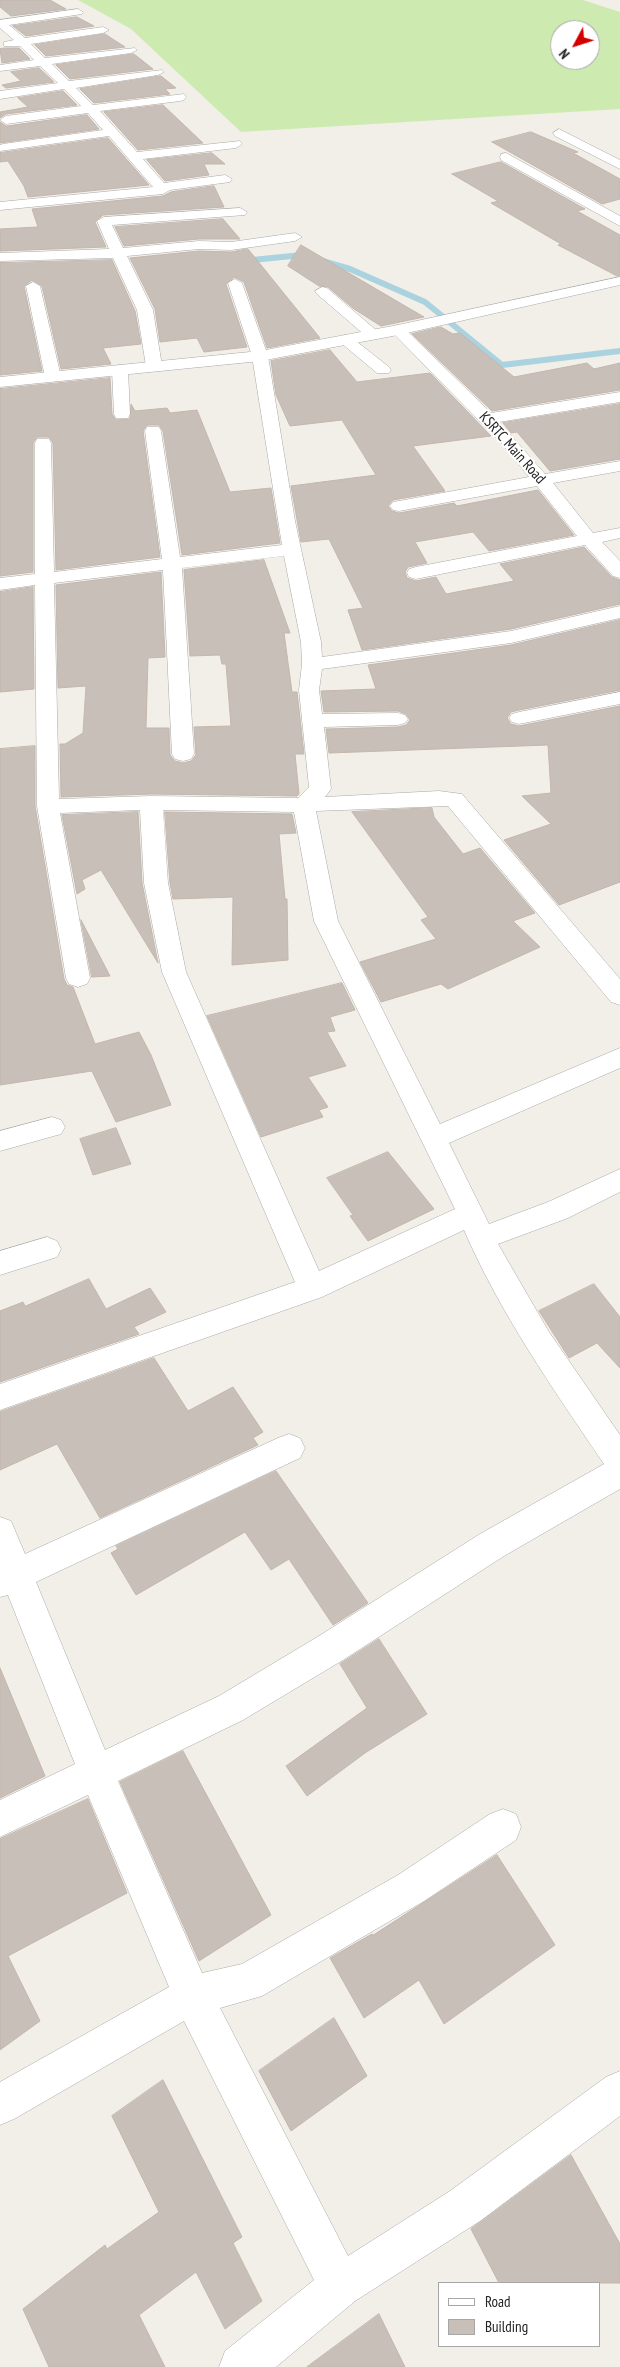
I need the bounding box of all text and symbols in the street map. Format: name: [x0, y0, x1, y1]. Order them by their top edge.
north arrow: [550, 20, 600, 70]
text: N: [555, 45, 574, 63]
street label: KSRTC Main Road: [475, 408, 549, 488]
legend: [438, 2282, 600, 2347]
text: Road: [485, 2292, 511, 2311]
text: Building: [485, 2317, 528, 2336]

